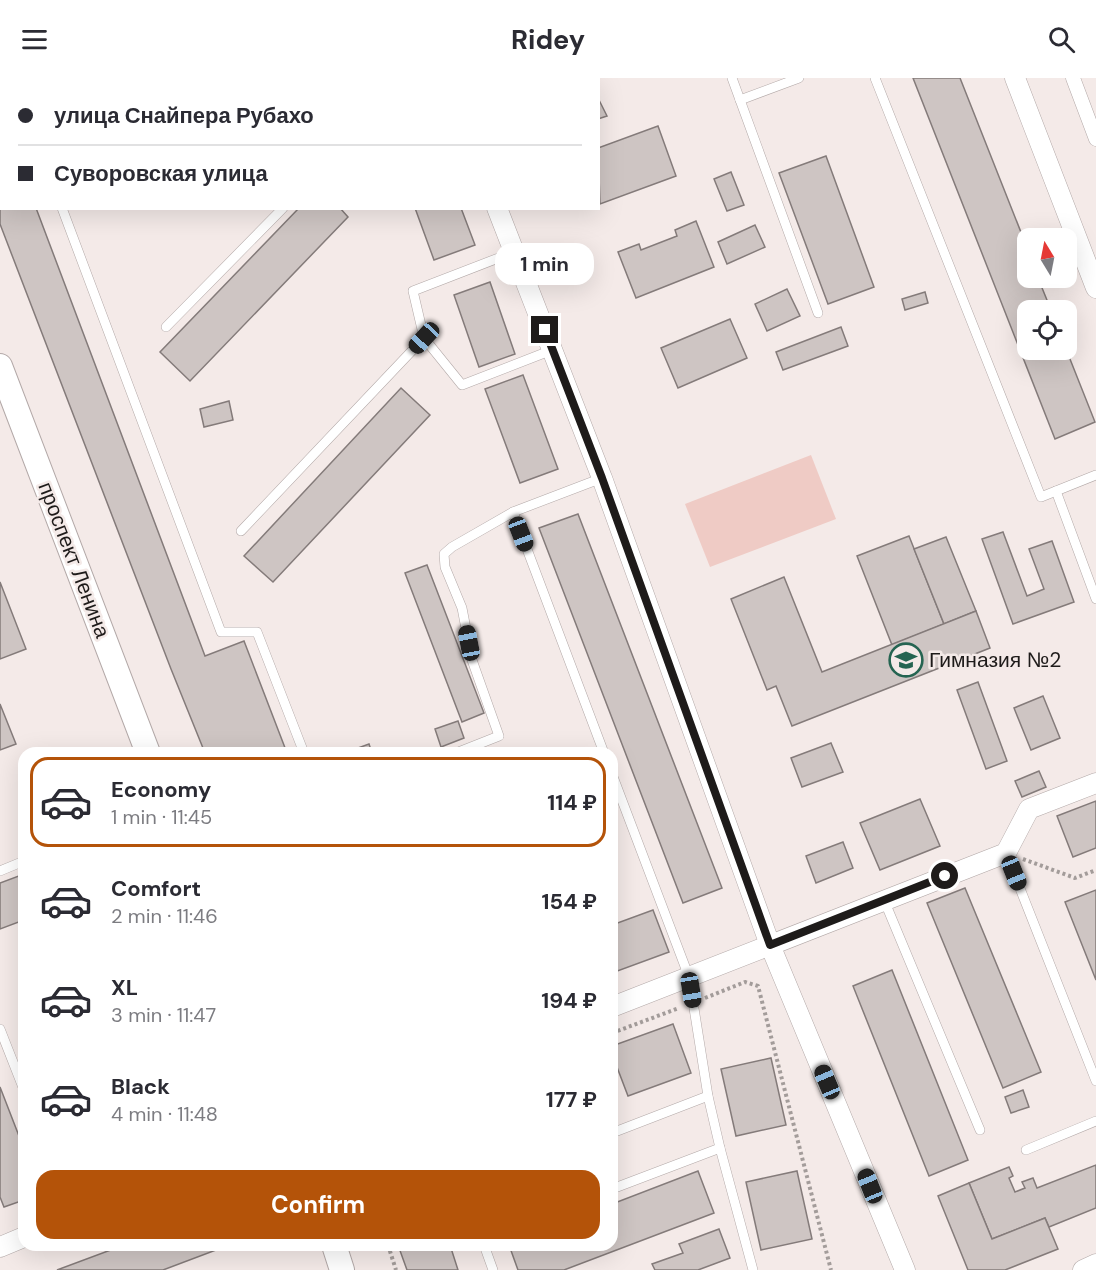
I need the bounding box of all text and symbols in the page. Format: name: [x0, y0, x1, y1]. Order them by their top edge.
text: Ridey: [511, 22, 585, 57]
icon: menu: [18, 23, 51, 56]
icon: search: [1045, 23, 1078, 56]
text: улица Снайпера Рубахо: [54, 101, 314, 130]
text: Суворовская улица: [54, 159, 268, 188]
north arrow: [1017, 228, 1077, 288]
map controls: [1017, 228, 1077, 360]
callout: 1 min: [496, 243, 594, 285]
text: 1 min: [520, 251, 569, 277]
button: locate: [1017, 300, 1077, 360]
route end: [531, 316, 558, 343]
car: [405, 319, 443, 357]
street label: проспект Ленина: [31, 478, 117, 642]
car: [506, 514, 536, 554]
car: [457, 624, 481, 662]
school or university icon: Гимназия №2: [888, 642, 924, 678]
place label: Гимназия №2: [929, 646, 1061, 674]
icon: car: [39, 775, 93, 829]
text: Economy: [111, 775, 211, 804]
text: 114 ₽: [547, 788, 597, 817]
text: 1 min · 11:45: [111, 804, 212, 830]
car: [999, 853, 1029, 893]
route start: [931, 862, 958, 889]
icon: car: [39, 874, 93, 928]
text: Comfort: [111, 874, 201, 903]
text: 154 ₽: [541, 887, 597, 916]
text: 2 min · 11:46: [111, 903, 218, 929]
car: [679, 971, 703, 1009]
icon: car: [39, 973, 93, 1027]
text: XL: [111, 973, 138, 1002]
text: 194 ₽: [541, 986, 597, 1015]
text: 3 min · 11:47: [111, 1002, 216, 1028]
car: [812, 1062, 842, 1102]
icon: car: [39, 1072, 93, 1126]
text: Black: [111, 1072, 170, 1101]
text: 177 ₽: [546, 1085, 597, 1114]
text: 4 min · 11:48: [111, 1101, 218, 1127]
car: [855, 1166, 885, 1206]
button: Confirm: [36, 1170, 600, 1239]

